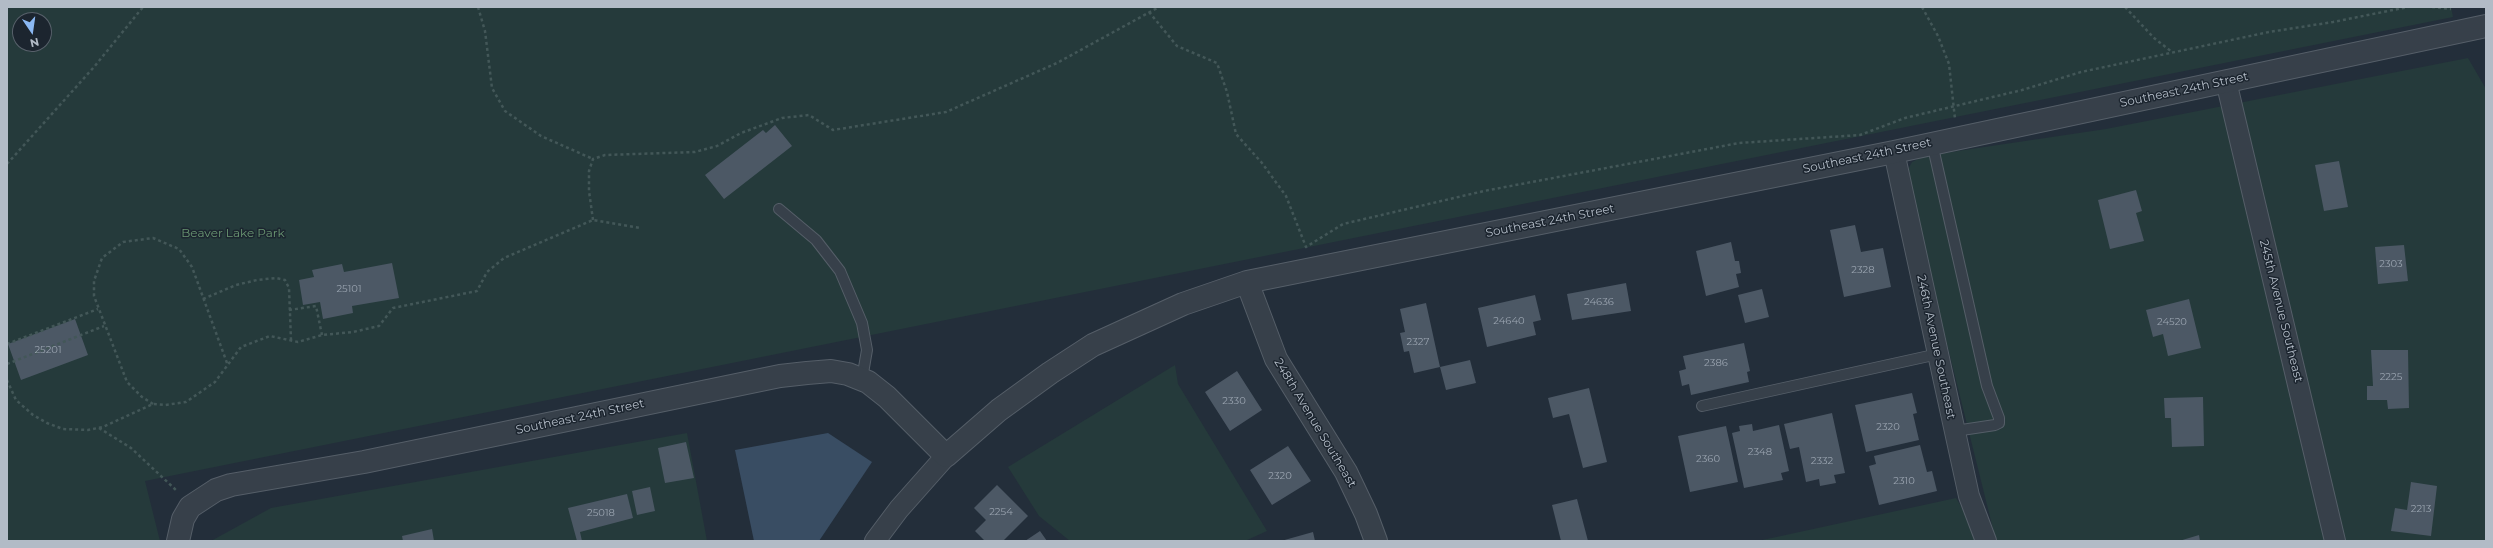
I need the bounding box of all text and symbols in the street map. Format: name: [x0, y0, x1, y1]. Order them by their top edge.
north arrow: [12, 12, 52, 52]
text: N: [29, 35, 40, 51]
street label: Southeast 24th Street: [2119, 69, 2249, 111]
street label: Southeast 24th Street: [1802, 135, 1932, 177]
street label: Southeast 24th Street: [1484, 201, 1616, 241]
park label: Beaver Lake Park: [181, 226, 285, 240]
street label: 245th Avenue Southeast: [2256, 238, 2306, 384]
house number: 2303: [2379, 258, 2403, 270]
house number: 2328: [1851, 264, 1875, 276]
street label: 246th Avenue Southeast: [1914, 274, 1958, 420]
house number: 25101: [336, 283, 362, 295]
house number: 24636: [1584, 296, 1614, 308]
house number: 24640: [1493, 315, 1525, 327]
house number: 24520: [2157, 316, 2187, 328]
house number: 2327: [1407, 336, 1429, 348]
house number: 25201: [34, 344, 62, 356]
street label: 248th Avenue Southeast: [1271, 356, 1359, 490]
house number: 2386: [1704, 357, 1728, 369]
house number: 2225: [2380, 371, 2402, 383]
house number: 2330: [1222, 395, 1246, 407]
street label: Southeast 24th Street: [515, 396, 645, 438]
house number: 2320: [1876, 421, 1900, 433]
house number: 2348: [1748, 446, 1772, 458]
house number: 2360: [1696, 453, 1720, 465]
house number: 2332: [1811, 455, 1833, 467]
house number: 2320: [1268, 470, 1292, 482]
house number: 2310: [1893, 475, 1915, 487]
house number: 2213: [2411, 503, 2431, 515]
house number: 2254: [989, 506, 1013, 518]
house number: 25018: [587, 507, 615, 519]

